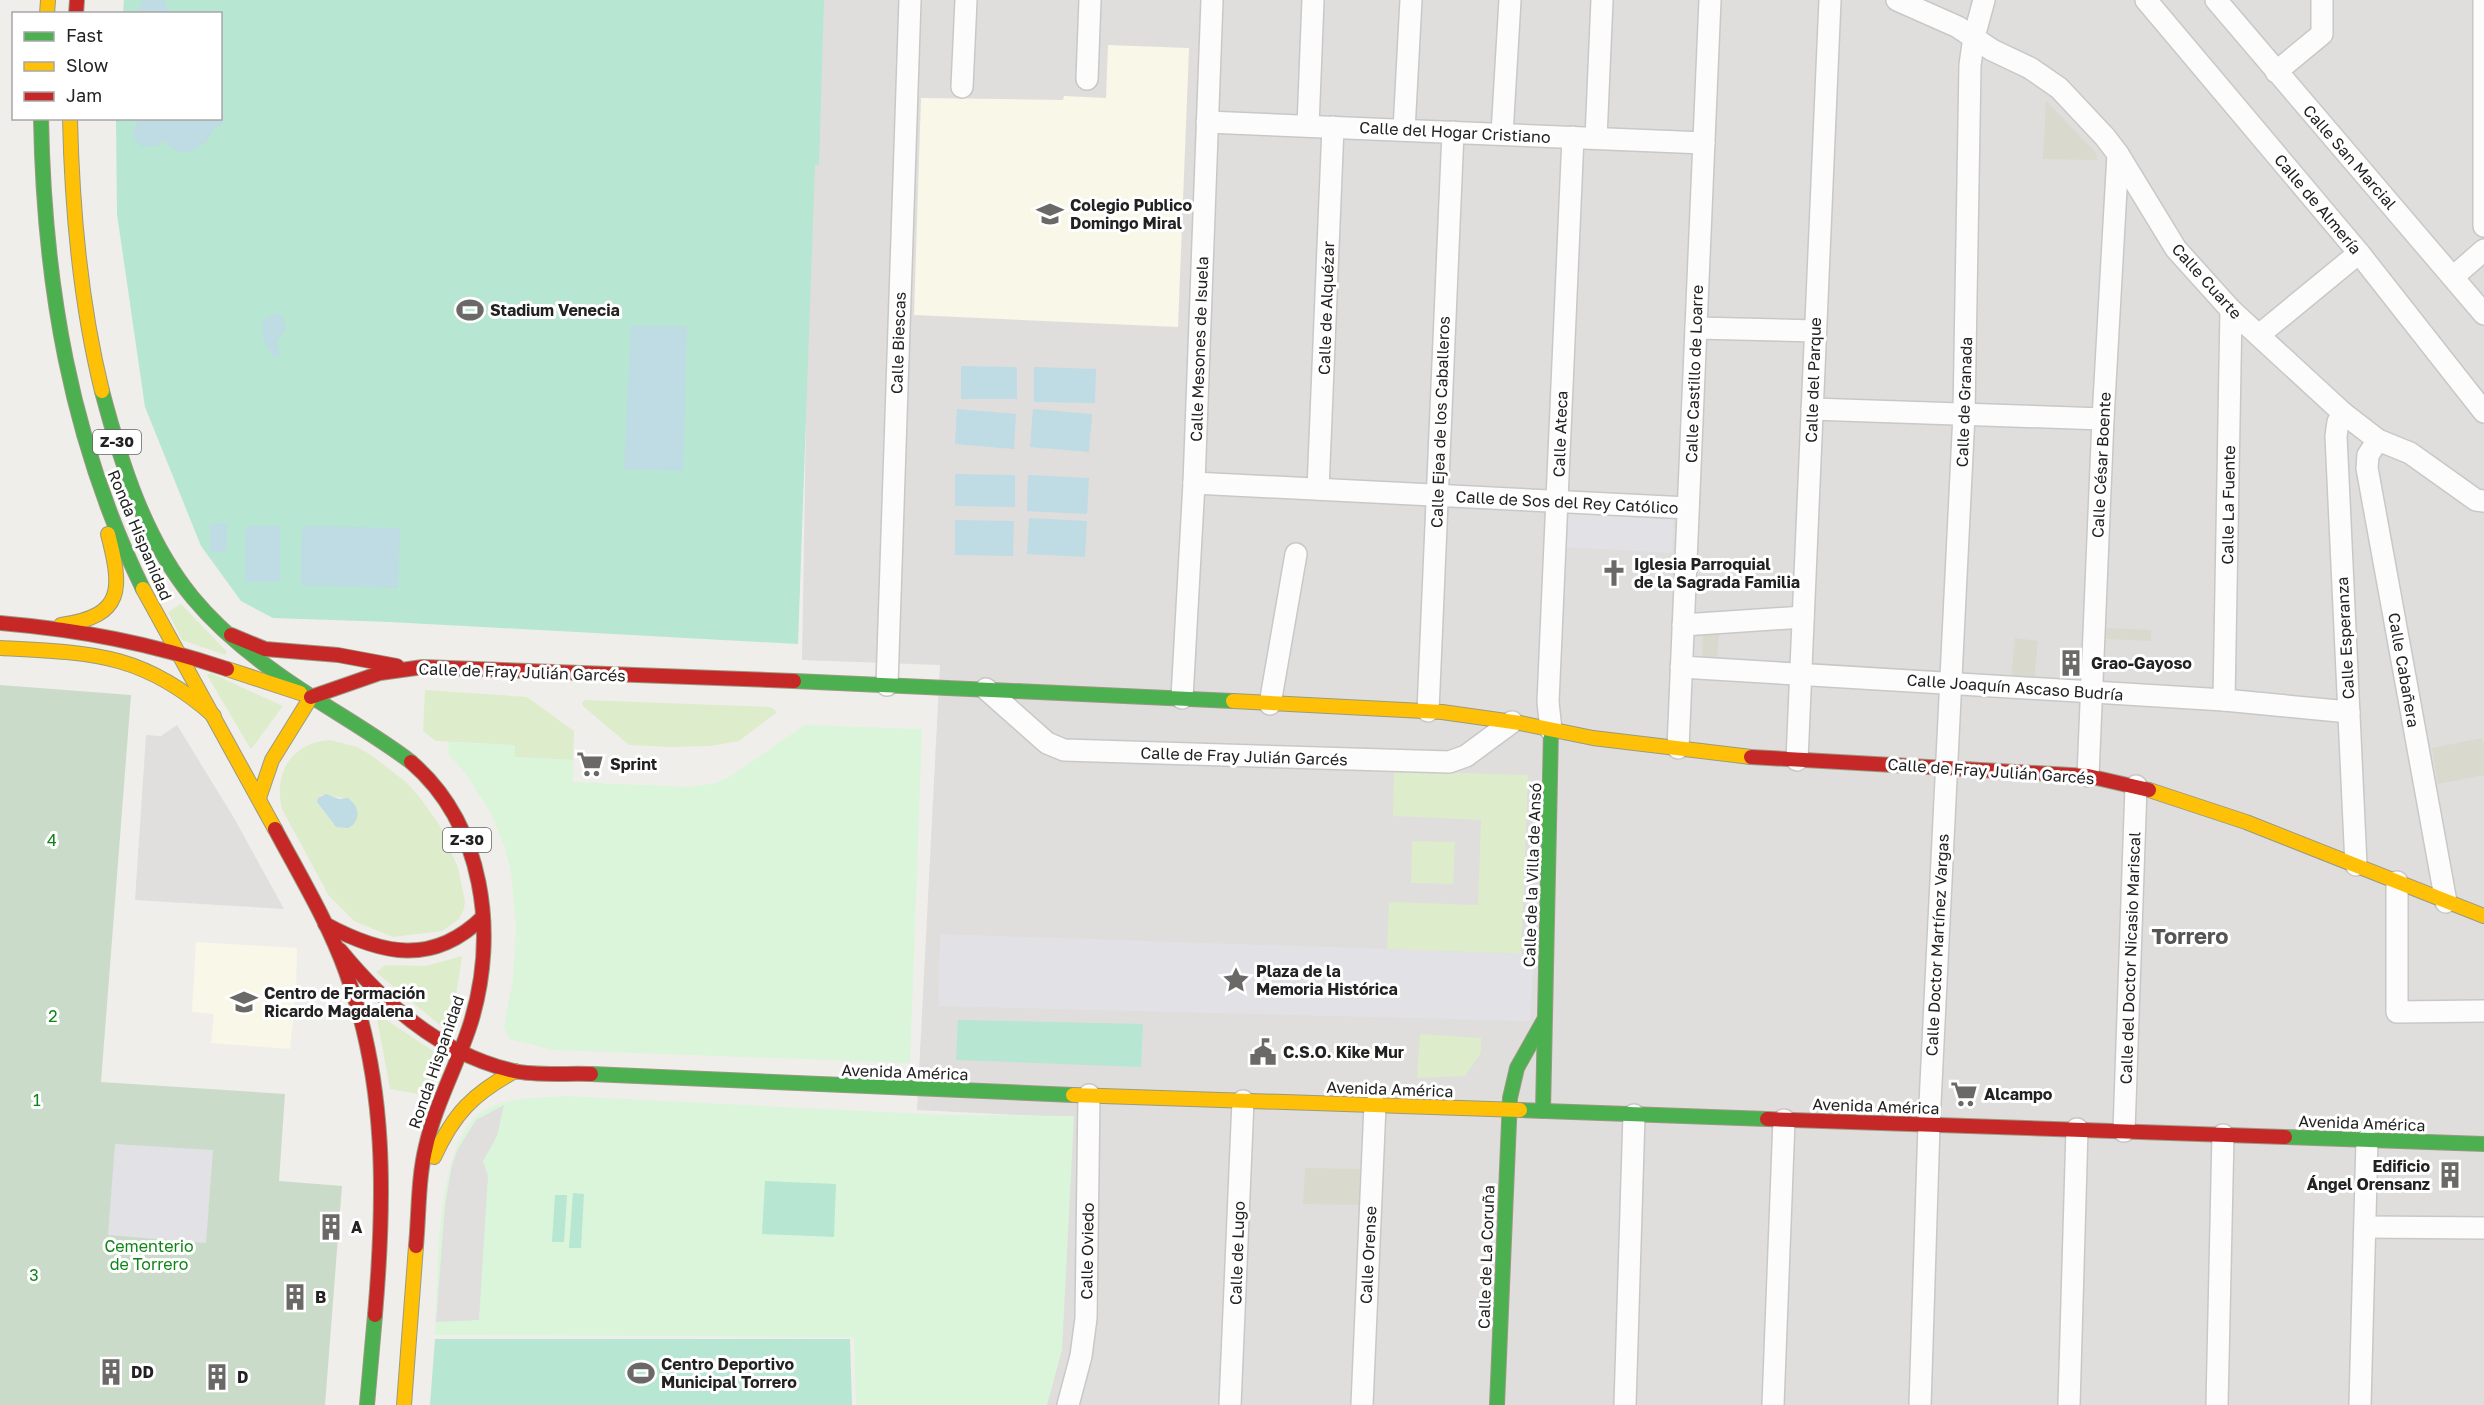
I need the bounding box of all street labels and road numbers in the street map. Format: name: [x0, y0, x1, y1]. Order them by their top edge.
street label: Calle San Marcial: [2299, 100, 2401, 214]
street label: Calle del Hogar Cristiano: [1359, 117, 1551, 147]
street label: Calle de Almería: [2270, 150, 2366, 258]
street label: Calle Cuarte: [2168, 239, 2246, 323]
street label: Calle de Alquézar: [1314, 241, 1338, 375]
street label: Calle Mesones de Isuela: [1186, 256, 1212, 442]
street label: Calle Castillo de Loarre: [1681, 285, 1707, 463]
street label: Calle Biescas: [886, 292, 910, 394]
street label: Calle Ejea de los Caballeros: [1426, 316, 1454, 528]
street label: Calle del Parque: [1801, 317, 1825, 443]
street label: Calle de Granada: [1952, 336, 1976, 468]
street label: Calle Ateca: [1548, 390, 1572, 478]
street label: Calle César Boente: [2087, 391, 2115, 539]
road number: Z-30: [93, 430, 141, 454]
street label: Calle La Fuente: [2217, 445, 2239, 565]
street label: Ronda Hispanidad: [104, 467, 176, 603]
street label: Calle de Sos del Rey Católico: [1455, 486, 1679, 518]
street label: Calle Esperanza: [2332, 576, 2358, 700]
street label: Calle Cabañera: [2384, 611, 2424, 729]
street label: Calle de Fray Julián Garcés: [418, 658, 626, 686]
street label: Calle Joaquín Ascaso Budría: [1906, 669, 2124, 705]
street label: Calle de Fray Julián Garcés: [1140, 742, 1348, 770]
street label: Calle de Fray Julián Garcés: [1887, 754, 2095, 788]
street label: Calle de la Villa de Ansó: [1519, 782, 1545, 968]
road number: Z-30: [443, 828, 491, 852]
street label: Calle del Doctor Nicasio Mariscal: [2116, 831, 2144, 1085]
street label: Calle Doctor Martínez Vargas: [1921, 833, 1953, 1057]
street label: Ronda Hispanidad: [404, 993, 468, 1131]
street label: Avenida América: [841, 1060, 969, 1084]
street label: Avenida América: [1326, 1077, 1454, 1101]
street label: Avenida América: [1812, 1094, 1940, 1118]
street label: Avenida América: [2298, 1111, 2426, 1135]
street label: Calle de La Coruña: [1473, 1185, 1499, 1329]
street label: Calle de Lugo: [1225, 1201, 1249, 1305]
street label: Calle Oviedo: [1076, 1202, 1098, 1300]
street label: Calle Orense: [1355, 1205, 1381, 1305]

